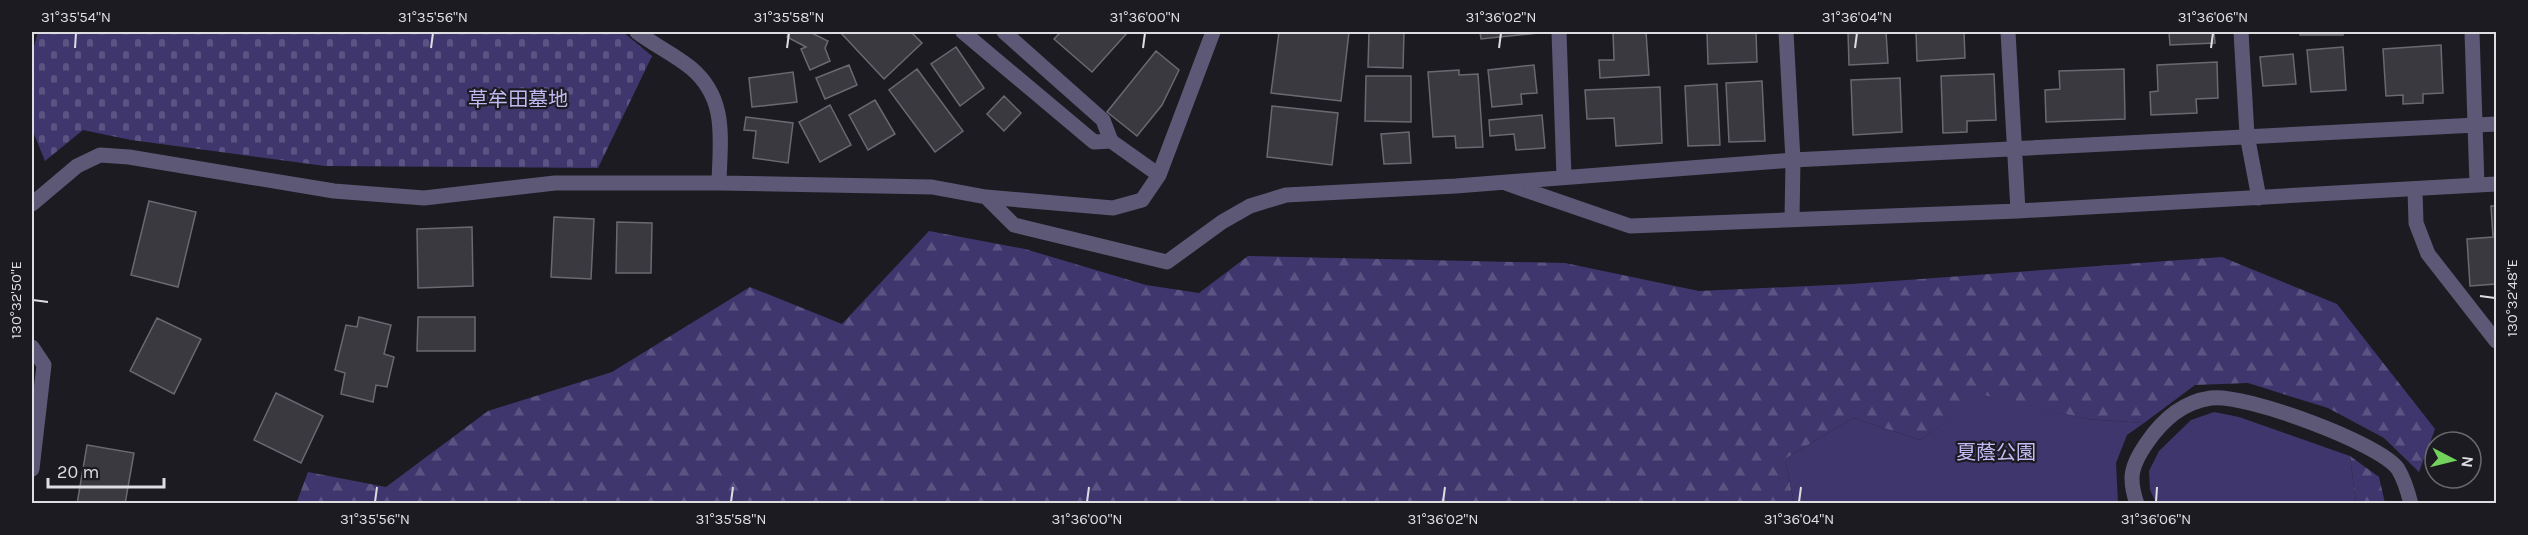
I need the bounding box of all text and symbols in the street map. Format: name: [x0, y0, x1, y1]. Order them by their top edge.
text: 31°35'54"N: [41, 8, 111, 26]
text: 31°35'56"N: [398, 8, 468, 26]
text: 31°35'58"N: [754, 8, 824, 26]
text: 31°36'00"N: [1109, 8, 1181, 26]
text: 31°36'02"N: [1466, 8, 1536, 26]
text: 31°36'04"N: [1822, 8, 1892, 26]
text: 31°36'06"N: [2178, 8, 2248, 26]
park label: 草牟田墓地: [468, 88, 568, 111]
text: 130°32'48"E: [2503, 259, 2521, 337]
text: 130°32'50"E: [7, 261, 25, 339]
north arrow: [2423, 430, 2483, 490]
park label: 夏蔭公園: [1956, 441, 2036, 464]
scale bar: [48, 451, 164, 489]
text: N: [2457, 455, 2478, 469]
text: 20 m: [57, 461, 99, 483]
text: 31°35'56"N: [340, 510, 410, 528]
text: 31°35'58"N: [696, 510, 766, 528]
text: 31°36'00"N: [1051, 510, 1123, 528]
text: 31°36'02"N: [1408, 510, 1478, 528]
text: 31°36'04"N: [1764, 510, 1834, 528]
text: 31°36'06"N: [2121, 510, 2191, 528]

